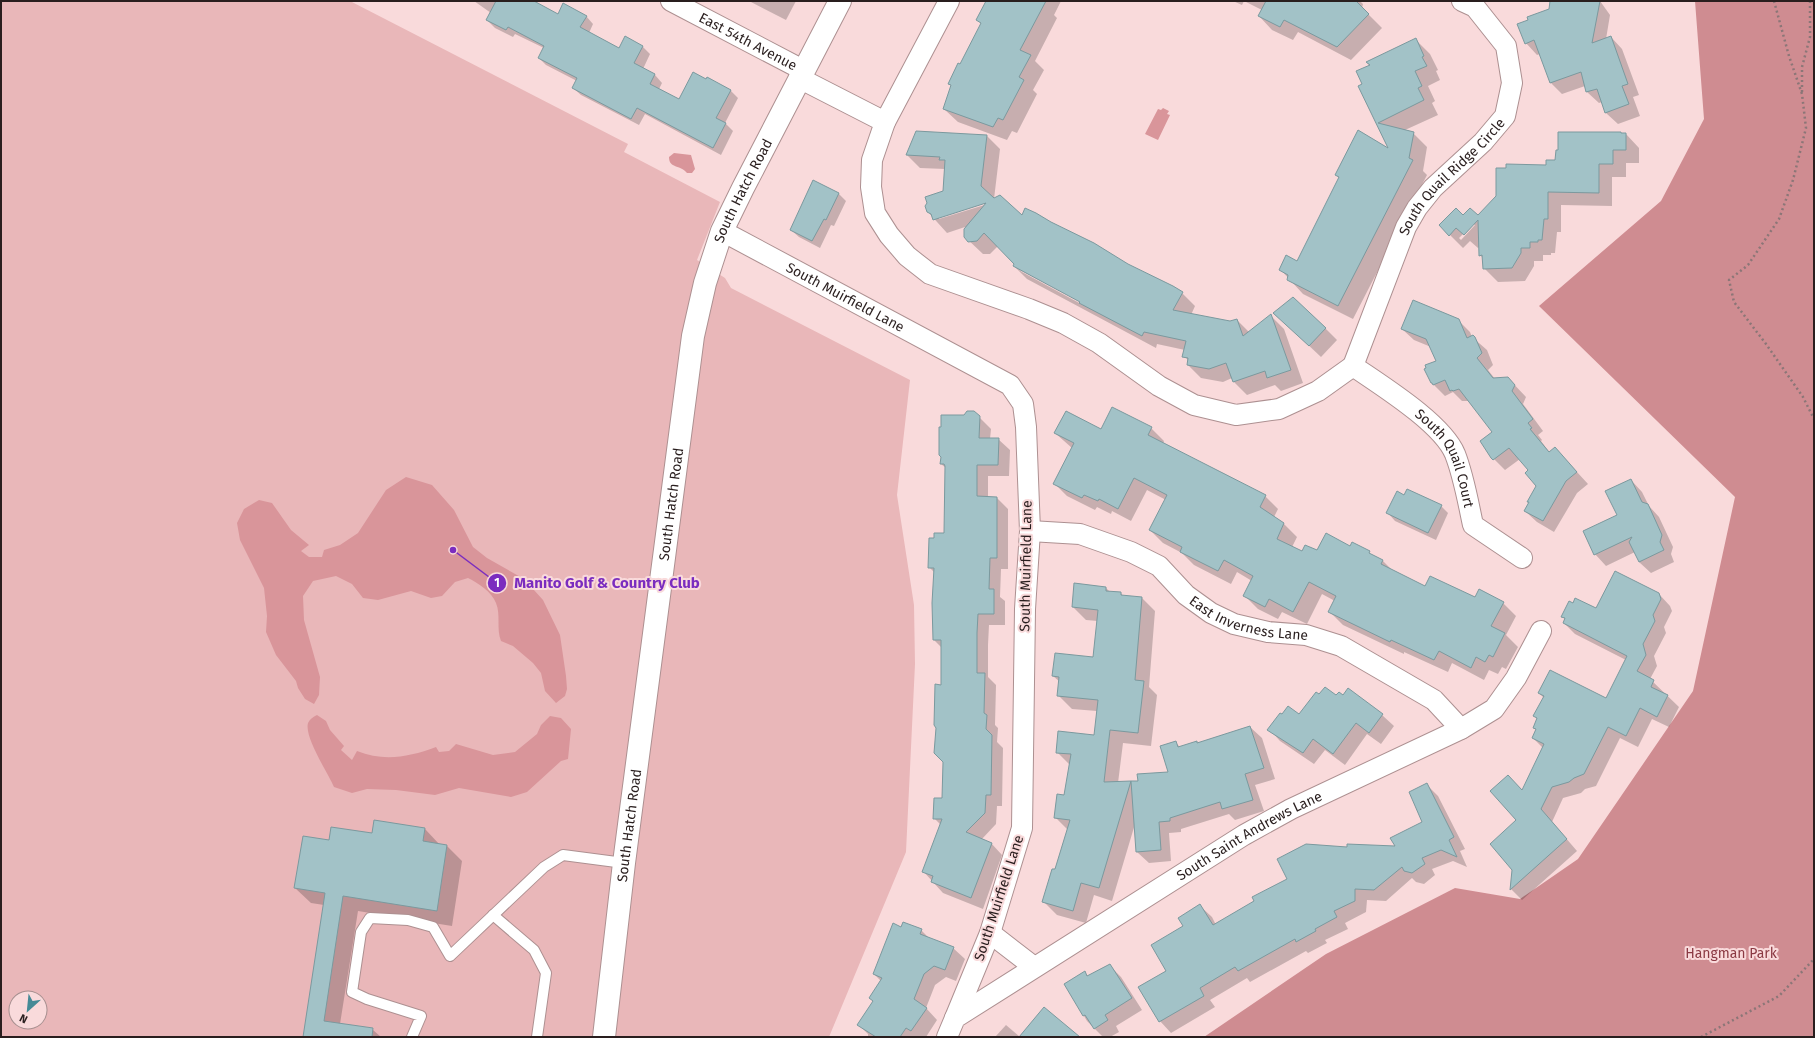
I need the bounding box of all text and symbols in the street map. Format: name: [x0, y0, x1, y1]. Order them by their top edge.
street label: East 54th Avenue: [696, 9, 800, 74]
street label: South Quail Ridge Circle: [1395, 114, 1508, 238]
street label: South Hatch Road: [710, 136, 776, 245]
street label: South Muirfield Lane: [783, 258, 907, 336]
street label: South Quail Court: [1412, 405, 1478, 510]
street label: South Hatch Road: [655, 447, 687, 562]
street label: South Muirfield Lane: [1016, 500, 1036, 632]
callout: Manito Golf & Country Club: [487, 569, 708, 596]
text: Manito Golf & Country Club: [514, 574, 700, 592]
text: 1: [494, 576, 500, 590]
street label: East Inverness Lane: [1186, 592, 1309, 644]
street label: South Hatch Road: [613, 768, 645, 883]
street label: South Saint Andrews Lane: [1173, 787, 1325, 884]
street label: South Muirfield Lane: [971, 833, 1027, 963]
park label: Hangman Park: [1685, 945, 1778, 962]
north arrow: [8, 990, 48, 1030]
text: N: [17, 1011, 30, 1026]

